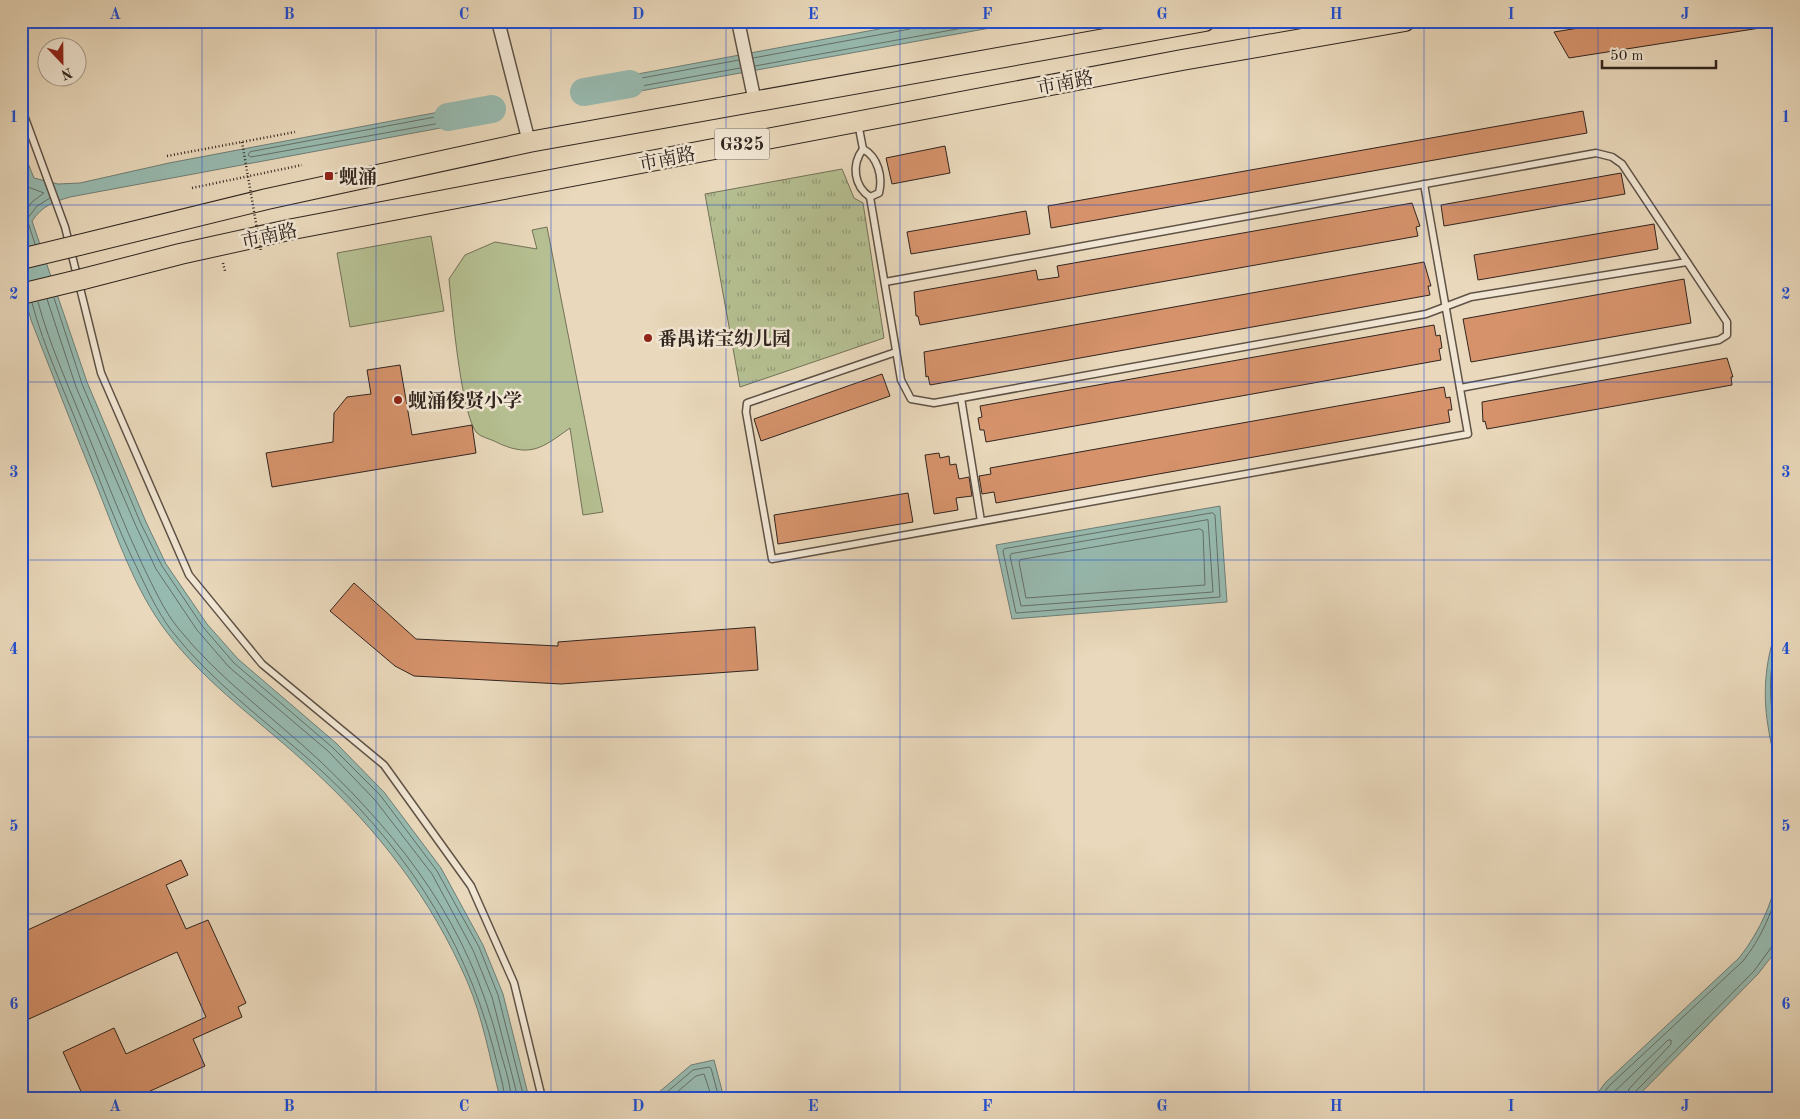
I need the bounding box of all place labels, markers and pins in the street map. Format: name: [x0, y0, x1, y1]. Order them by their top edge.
place label: 蚬涌: [339, 166, 377, 188]
marker: 蚬涌: [323, 170, 335, 182]
place label: 番禺诺宝幼儿园: [658, 328, 791, 350]
marker: 番禺诺宝幼儿园: [642, 332, 654, 344]
place label: 蚬涌俊贤小学: [408, 390, 522, 412]
marker: 蚬涌俊贤小学: [392, 394, 404, 406]

